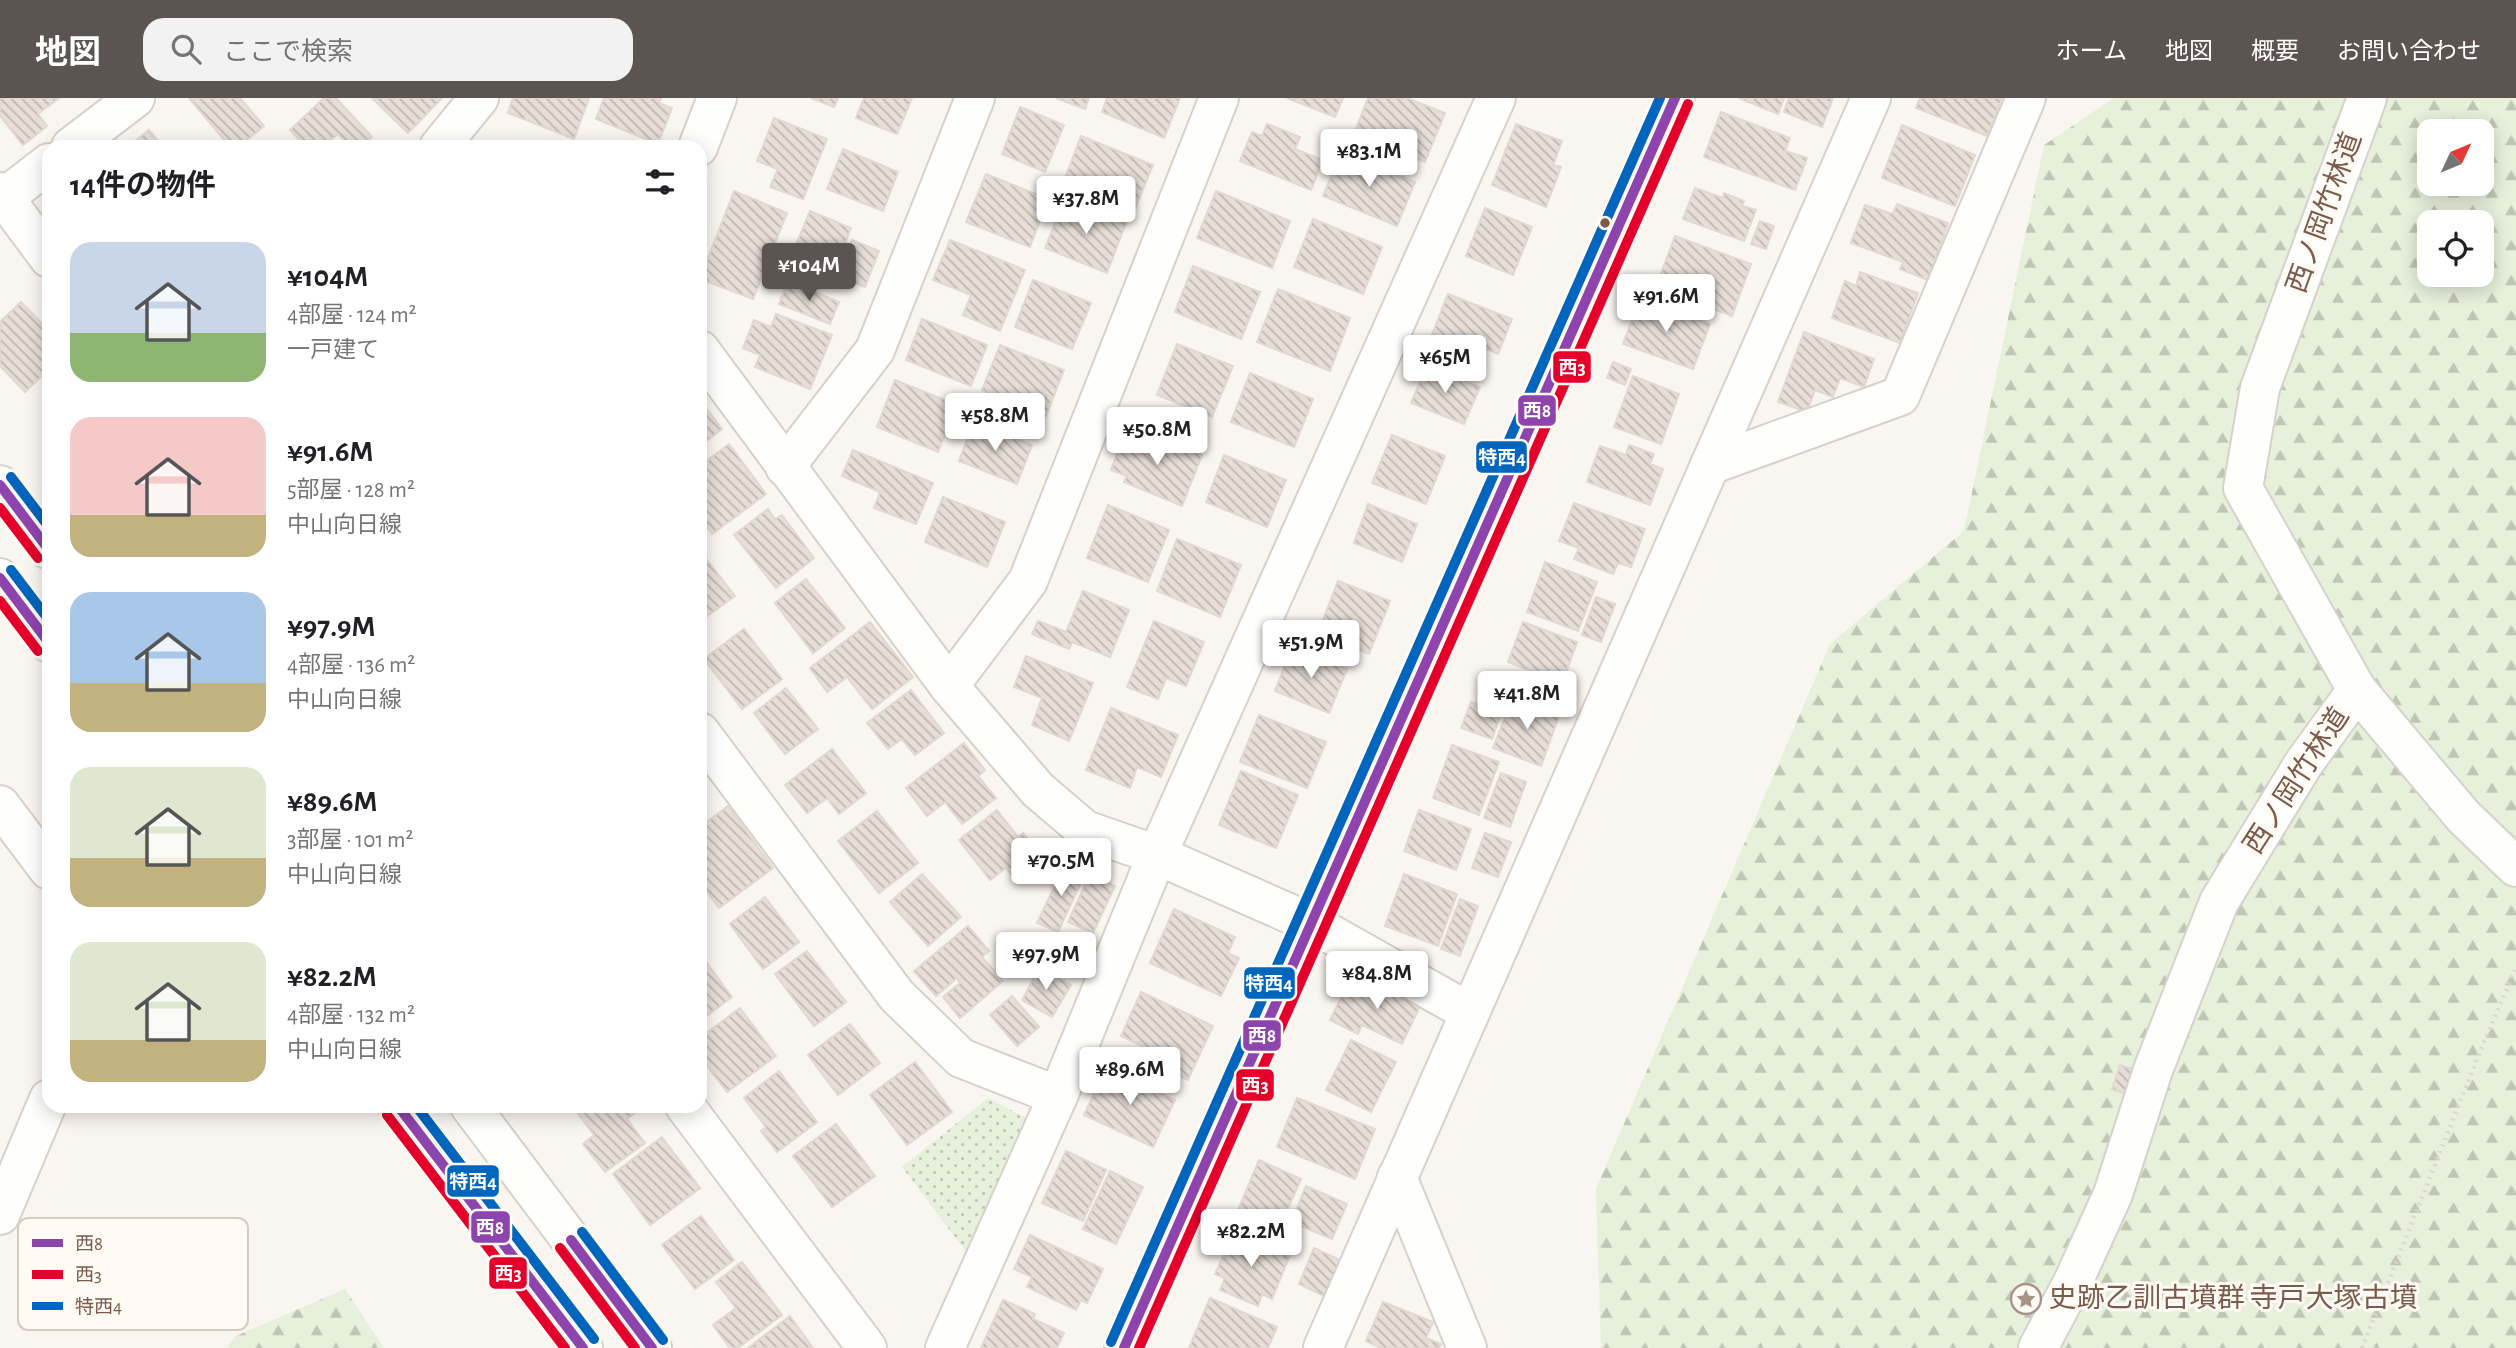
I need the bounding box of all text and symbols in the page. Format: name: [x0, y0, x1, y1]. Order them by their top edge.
search box: [143, 18, 633, 81]
icon: search: [167, 30, 205, 68]
text: 地図: [35, 37, 101, 70]
text: ここで検索: [223, 39, 353, 65]
text: ホーム: [2056, 40, 2127, 64]
text: 地図: [2165, 40, 2213, 64]
text: 概要: [2251, 40, 2299, 64]
text: お問い合わせ: [2337, 40, 2481, 64]
north arrow: [2417, 119, 2494, 196]
map controls: [2417, 119, 2494, 287]
street label: 西ノ岡竹林道: [2281, 129, 2367, 297]
pin: ¥83.1M: [1312, 130, 1426, 189]
text: ¥83.1M: [1336, 140, 1402, 163]
icon: filters: [641, 163, 679, 201]
text: 14件の物件: [70, 171, 216, 201]
pin: ¥37.8M: [1029, 176, 1143, 236]
text: ¥37.8M: [1053, 187, 1119, 210]
button: locate: [2417, 210, 2494, 287]
unlabelled marker: [1598, 216, 1612, 230]
pin: ¥104M: [760, 244, 858, 303]
text: ¥104M: [778, 254, 840, 277]
text: ¥104M: [287, 262, 368, 292]
icon: home: [126, 270, 210, 354]
pin: ¥91.6M: [1609, 274, 1723, 334]
text: ¥91.6M: [1633, 285, 1699, 308]
text: 4部屋 · 124 m²: [287, 304, 417, 327]
pin: ¥65M: [1404, 336, 1486, 395]
text: 一戸建て: [287, 339, 379, 362]
text: ¥65M: [1419, 346, 1471, 369]
line badge: 西3: [1552, 350, 1592, 384]
text: 西3: [1558, 359, 1586, 378]
pin: ¥58.8M: [938, 394, 1052, 453]
line badge: 西8: [1517, 394, 1557, 427]
text: 西8: [1523, 402, 1551, 421]
text: ¥58.8M: [961, 404, 1029, 427]
pin: ¥50.8M: [1100, 408, 1214, 467]
text: ¥50.8M: [1123, 418, 1191, 441]
text: ¥91.6M: [287, 437, 373, 467]
line badge: 特西4: [1475, 440, 1528, 474]
icon: home: [126, 445, 210, 529]
text: 特西4: [1478, 448, 1526, 468]
text: 5部屋 · 128 m²: [287, 479, 415, 502]
text: 中山向日線: [287, 514, 402, 537]
text: ¥97.9M: [287, 612, 376, 642]
icon: home: [126, 620, 210, 704]
pin: ¥51.9M: [1254, 620, 1368, 680]
text: ¥51.9M: [1278, 631, 1344, 654]
text: 4部屋 · 136 m²: [287, 654, 415, 677]
pin: ¥41.8M: [1470, 672, 1584, 731]
text: ¥41.8M: [1494, 682, 1560, 705]
text: 中山向日線: [287, 689, 402, 712]
street label: 西ノ岡竹林道: [2238, 702, 2354, 859]
text: ¥89.6M: [287, 787, 377, 817]
icon: home: [126, 795, 210, 879]
text: 3部屋 · 101 m²: [287, 829, 414, 852]
pin: ¥70.5M: [1004, 838, 1118, 898]
text: ¥70.5M: [1027, 849, 1095, 872]
text: 中山向日線: [287, 864, 402, 887]
pin: ¥97.9M: [989, 932, 1103, 992]
text: ¥97.9M: [1012, 943, 1080, 966]
pin: ¥84.8M: [1320, 951, 1434, 1011]
text: ¥82.2M: [287, 962, 377, 992]
text: ¥84.8M: [1342, 962, 1412, 985]
line badge: 特西4: [1243, 966, 1296, 1000]
icon: home: [126, 970, 210, 1054]
text: 特西4: [1245, 974, 1293, 994]
text: 4部屋 · 132 m²: [287, 1004, 415, 1027]
line badge: 西8: [1242, 1019, 1282, 1052]
text: 西8: [1248, 1027, 1276, 1046]
text: 中山向日線: [287, 1039, 402, 1062]
pin: ¥89.6M: [1073, 1048, 1187, 1107]
text: ¥89.6M: [1095, 1058, 1165, 1081]
line badge: 西3: [1235, 1068, 1275, 1102]
text: 西3: [1241, 1077, 1269, 1096]
line badge: 特西4: [446, 1164, 500, 1198]
text: 特西4: [449, 1172, 497, 1192]
line badge: 西8: [470, 1210, 511, 1244]
pin: ¥82.2M: [1194, 1210, 1308, 1269]
legend: [18, 1218, 248, 1330]
text: 西8: [476, 1219, 504, 1238]
text: ¥82.2M: [1217, 1220, 1285, 1243]
text: 西8: [75, 1235, 103, 1254]
line badge: 西3: [488, 1256, 528, 1290]
text: 西3: [494, 1265, 522, 1284]
text: 西3: [75, 1266, 102, 1285]
place icon: 史跡乙訓古墳群 寺戸大塚古墳: [2009, 1282, 2043, 1316]
place label: 史跡乙訓古墳群 寺戸大塚古墳: [2049, 1283, 2418, 1313]
text: 特西4: [75, 1297, 122, 1317]

